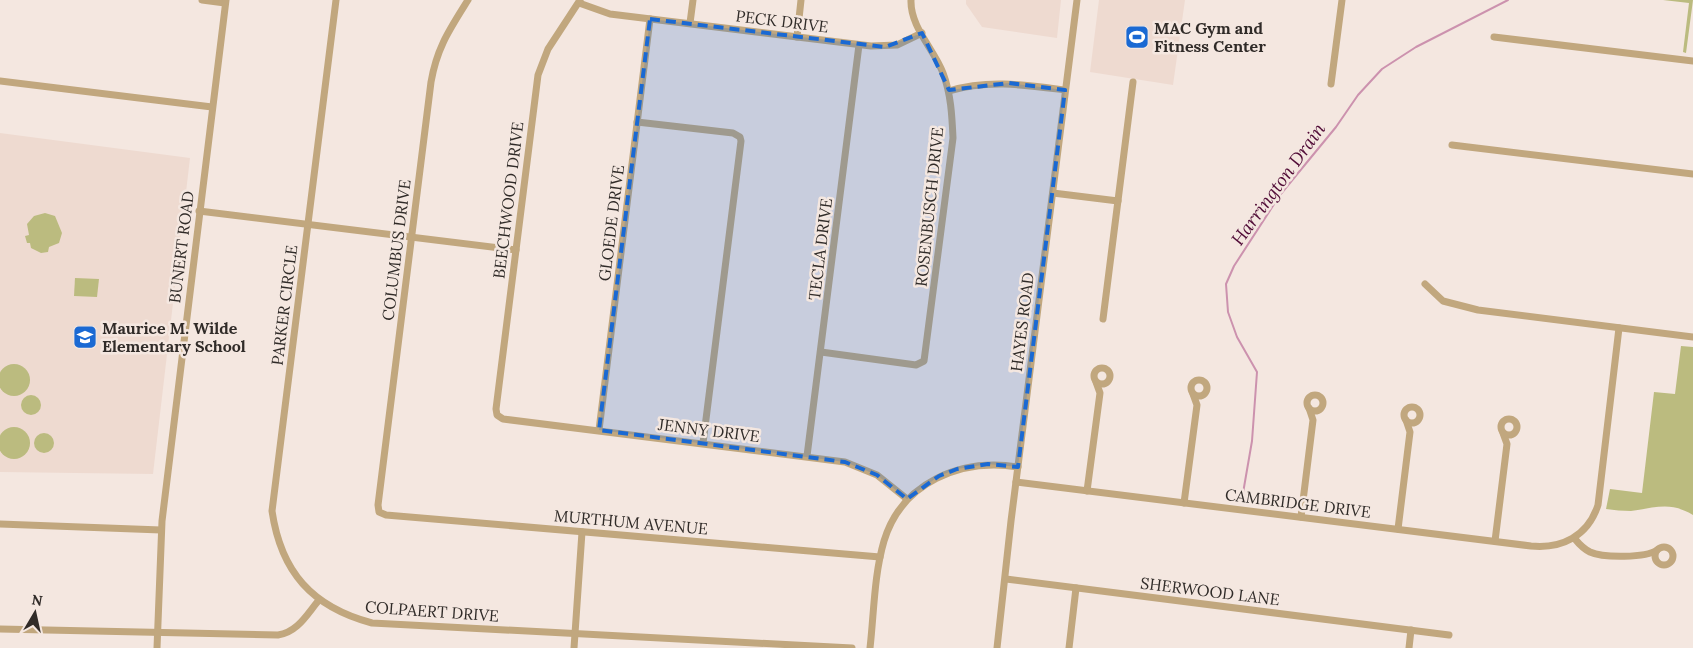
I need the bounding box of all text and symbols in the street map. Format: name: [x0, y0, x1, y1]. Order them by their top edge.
street label: PECK DRIVE: [734, 5, 830, 37]
place label: MAC Gym and Fitness Center: [1154, 18, 1266, 56]
sports icon: MAC Gym and Fitness Center: [1124, 24, 1150, 50]
water label: Harrington Drain: [1226, 118, 1330, 250]
street label: BEECHWOOD DRIVE: [488, 120, 528, 280]
street label: ROSENBUSCH DRIVE: [911, 126, 947, 288]
street label: GLOEDE DRIVE: [594, 164, 628, 282]
street label: COLUMBUS DRIVE: [377, 178, 415, 322]
street label: BUNERT ROAD: [164, 190, 198, 304]
street label: TECLA DRIVE: [804, 197, 836, 301]
street label: PARKER CIRCLE: [267, 244, 301, 366]
street label: HAYES ROAD: [1006, 271, 1038, 373]
place label: Maurice M. Wilde Elementary School: [102, 318, 246, 356]
school or university icon: Maurice M. Wilde Elementary School: [72, 324, 98, 350]
street label: JENNY DRIVE: [656, 414, 761, 446]
street label: CAMBRIDGE DRIVE: [1224, 484, 1372, 522]
street label: MURTHUM AVENUE: [553, 505, 709, 539]
street label: SHERWOOD LANE: [1139, 573, 1281, 609]
north arrow: [10, 588, 60, 638]
text: N: [30, 590, 44, 610]
street label: COLPAERT DRIVE: [364, 596, 500, 626]

